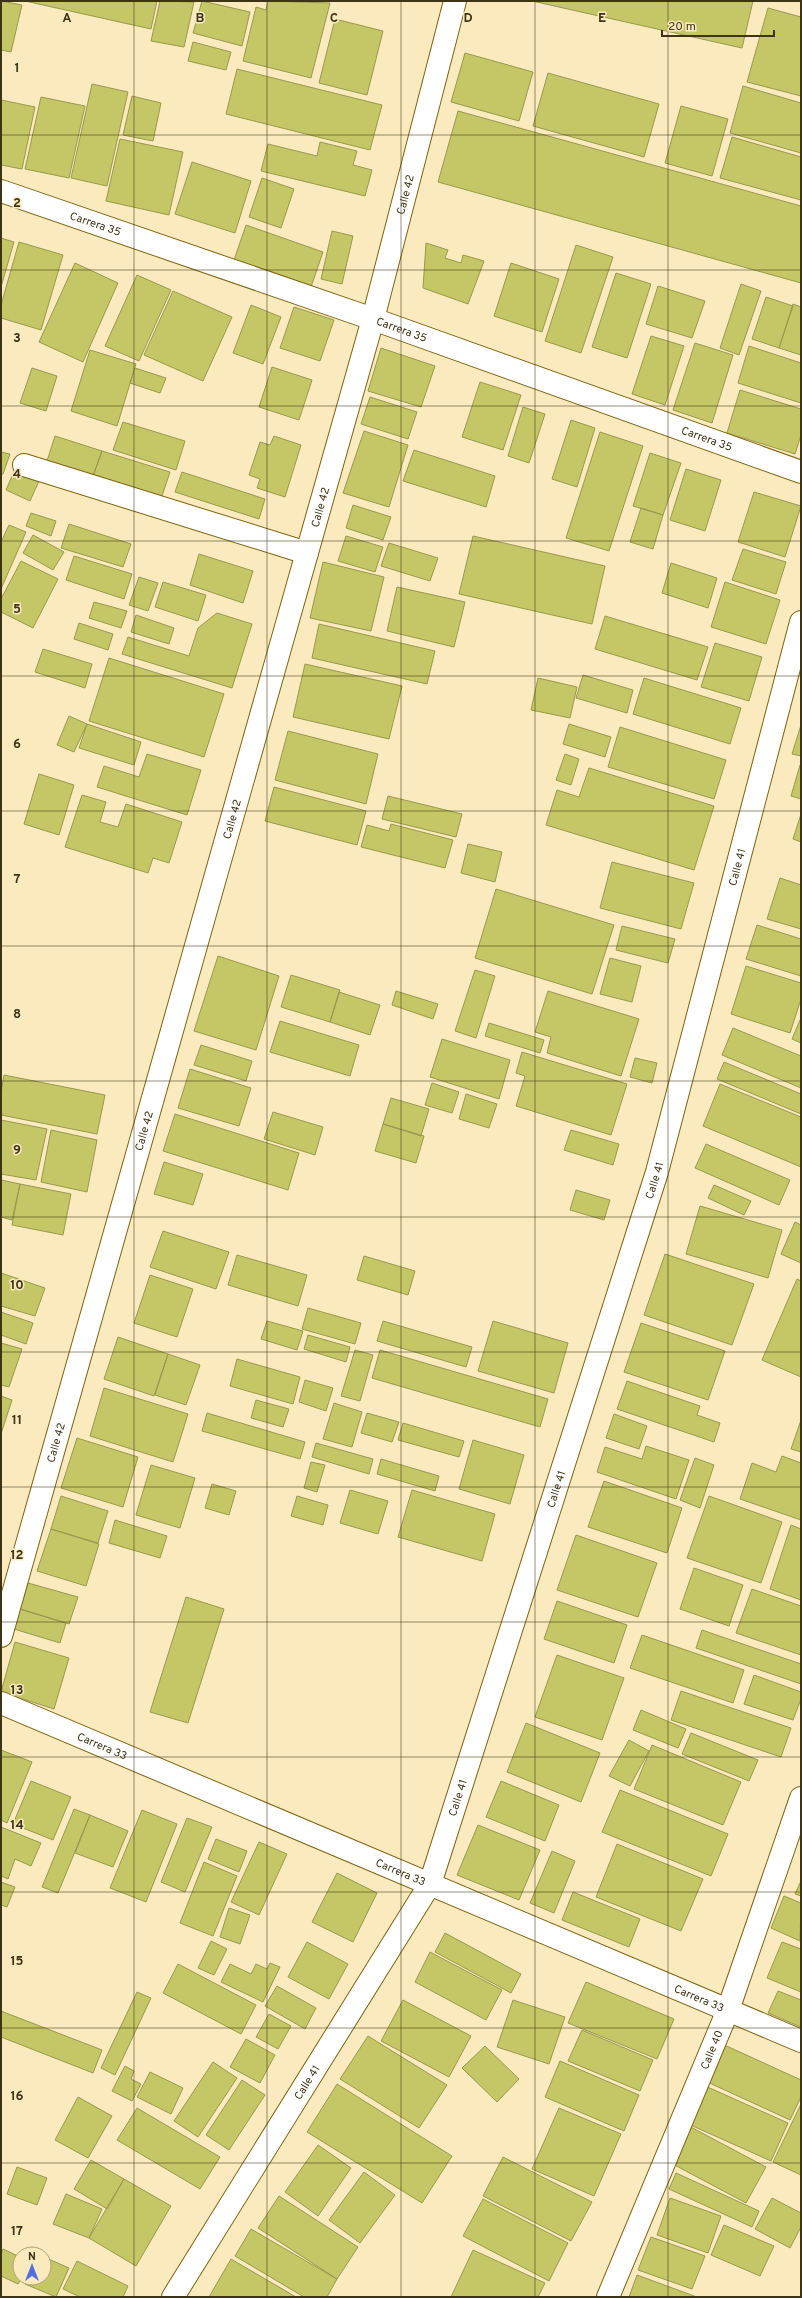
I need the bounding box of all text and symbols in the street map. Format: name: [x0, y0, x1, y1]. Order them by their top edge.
text: A: [62, 11, 72, 27]
text: B: [196, 11, 205, 27]
text: C: [330, 11, 338, 27]
text: D: [463, 11, 473, 27]
text: E: [598, 11, 606, 27]
scale bar: [662, 12, 774, 38]
text: 20 m: [668, 19, 696, 35]
text: 1: [14, 61, 20, 77]
street label: Calle 42: [394, 173, 418, 216]
text: 2: [13, 196, 21, 212]
street label: Carrera 35: [68, 209, 123, 240]
street label: Carrera 35: [374, 315, 429, 346]
text: 3: [13, 331, 21, 347]
street label: Carrera 35: [679, 424, 734, 455]
text: 4: [13, 467, 21, 483]
street label: Calle 42: [309, 486, 333, 529]
text: 5: [13, 602, 21, 618]
text: 6: [13, 737, 21, 753]
street label: Calle 42: [220, 798, 245, 841]
street label: Calle 41: [726, 847, 749, 888]
text: 7: [14, 872, 21, 888]
text: 8: [13, 1007, 21, 1023]
street label: Calle 42: [132, 1110, 157, 1153]
text: 9: [13, 1143, 21, 1159]
street label: Calle 41: [643, 1160, 667, 1201]
text: 10: [10, 1278, 24, 1294]
text: 11: [12, 1413, 22, 1429]
street label: Calle 42: [44, 1421, 69, 1464]
street label: Calle 41: [544, 1469, 569, 1510]
text: 12: [10, 1548, 24, 1564]
text: 13: [11, 1683, 24, 1699]
street label: Carrera 33: [75, 1730, 129, 1764]
street label: Calle 41: [446, 1778, 471, 1818]
text: 14: [10, 1818, 24, 1834]
street label: Carrera 33: [373, 1856, 428, 1890]
text: 15: [10, 1954, 24, 1970]
street label: Carrera 33: [672, 1982, 726, 2016]
street label: Calle 40: [698, 2028, 727, 2072]
street label: Calle 41: [291, 2063, 324, 2103]
text: 16: [10, 2089, 24, 2105]
text: 17: [11, 2224, 23, 2240]
north arrow: [12, 2246, 52, 2286]
text: N: [28, 2250, 36, 2264]

